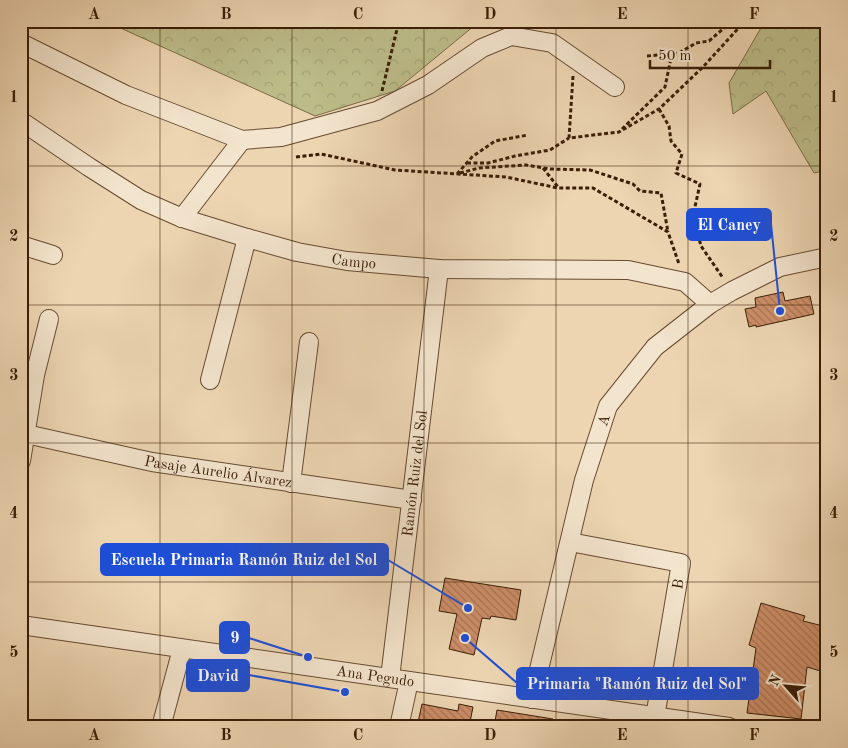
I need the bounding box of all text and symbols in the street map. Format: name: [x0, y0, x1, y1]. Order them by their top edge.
text: A: [88, 7, 100, 23]
text: B: [220, 7, 232, 23]
text: C: [353, 7, 363, 23]
text: D: [484, 7, 496, 23]
text: E: [616, 7, 628, 23]
text: F: [749, 7, 760, 23]
scale bar: [650, 38, 770, 70]
text: 50 m: [658, 49, 692, 64]
text: 1: [9, 90, 19, 106]
text: 1: [829, 90, 839, 106]
callout: El Caney: [687, 209, 771, 240]
text: El Caney: [697, 218, 761, 234]
text: 2: [9, 229, 19, 245]
text: 2: [829, 229, 839, 245]
street label: Campo: [330, 252, 377, 272]
text: 3: [9, 368, 19, 384]
text: 3: [829, 368, 839, 384]
street label: Ramón Ruiz del Sol: [401, 410, 431, 538]
street label: A: [596, 412, 614, 428]
street label: Pasaje Aurelio Álvarez: [143, 454, 293, 491]
text: 4: [9, 506, 19, 522]
text: 4: [829, 506, 839, 522]
callout: Escuela Primaria Ramón Ruiz del Sol: [101, 544, 388, 575]
text: Escuela Primaria Ramón Ruiz del Sol: [110, 553, 378, 569]
street label: B: [671, 578, 688, 591]
callout: 9: [220, 622, 249, 653]
text: 9: [230, 631, 240, 647]
text: 5: [9, 645, 19, 661]
text: 5: [829, 645, 839, 661]
callout: David: [187, 660, 249, 691]
north arrow: [760, 660, 810, 710]
street label: Ana Pegudo: [335, 664, 415, 691]
callout: Primaria "Ramón Ruiz del Sol": [517, 668, 758, 699]
text: David: [197, 669, 239, 685]
text: N: [767, 672, 784, 688]
text: Primaria "Ramón Ruiz del Sol": [527, 677, 747, 693]
text: A: [88, 728, 100, 744]
text: B: [220, 728, 232, 744]
text: C: [353, 728, 363, 744]
text: D: [484, 728, 496, 744]
text: E: [616, 728, 628, 744]
text: F: [749, 728, 760, 744]

